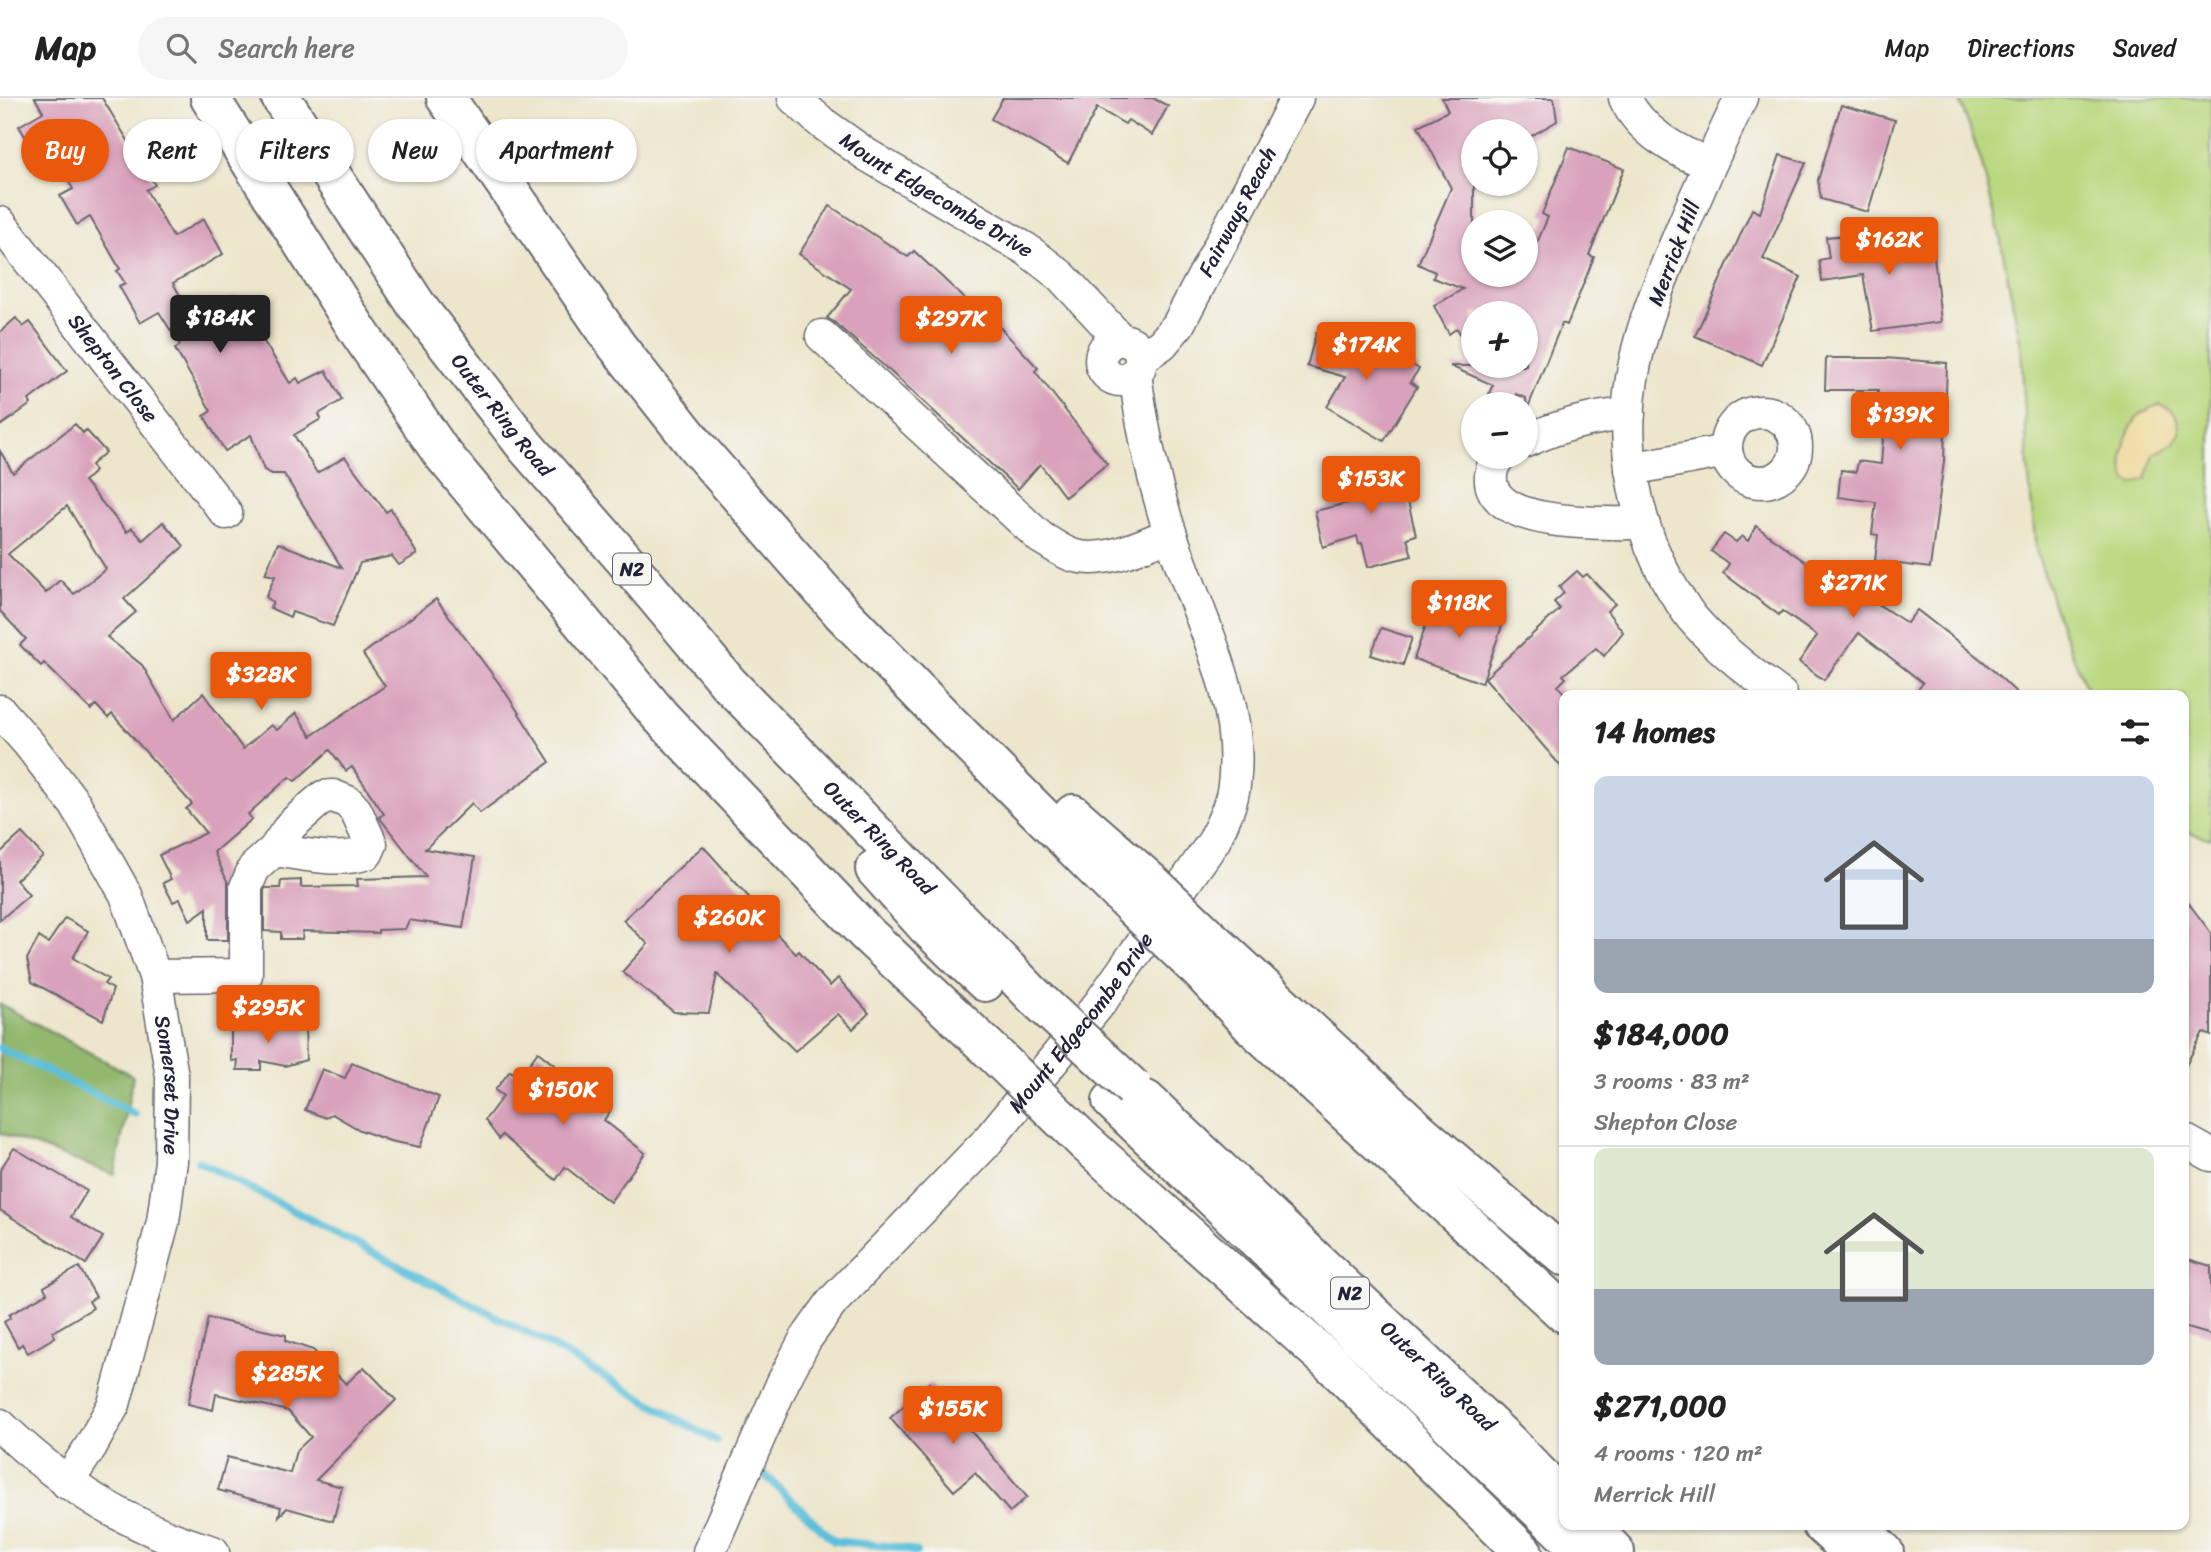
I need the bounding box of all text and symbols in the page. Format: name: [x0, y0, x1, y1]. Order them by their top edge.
search box: [138, 17, 628, 80]
text: Map: [35, 19, 96, 77]
text: Search here: [218, 25, 355, 71]
text: Map: [1885, 27, 1929, 69]
text: Directions: [1967, 27, 2075, 69]
text: Saved: [2113, 27, 2176, 69]
icon: search: [162, 29, 200, 67]
chip: Buy: [21, 119, 109, 182]
chip: Rent: [123, 119, 222, 182]
chip: Filters: [236, 119, 354, 182]
chip: New: [368, 119, 462, 182]
chip: Apartment: [476, 119, 637, 182]
map controls: [1461, 119, 1538, 469]
button: locate: [1461, 119, 1538, 196]
street label: Mount Edgecombe Drive: [831, 122, 1043, 268]
street label: Fairways Reach: [1187, 140, 1287, 284]
street label: Merrick Hill: [1636, 194, 1712, 311]
button: layers: [1461, 210, 1538, 287]
pin: $162K: [1840, 218, 1938, 277]
text: $162K: [1856, 219, 1922, 260]
pin: $184K: [171, 296, 269, 355]
pin: $297K: [902, 296, 1000, 356]
text: $184K: [186, 297, 254, 338]
text: $297K: [916, 298, 986, 339]
button: +: [1461, 301, 1538, 378]
street label: Shepton Close: [58, 305, 168, 432]
pin: $174K: [1317, 322, 1415, 382]
text: $174K: [1333, 324, 1399, 365]
street label: Outer Ring Road: [441, 345, 565, 488]
button: −: [1461, 392, 1538, 469]
pin: $139K: [1851, 392, 1949, 452]
text: $139K: [1867, 394, 1933, 435]
pin: $153K: [1322, 456, 1420, 516]
text: $153K: [1338, 458, 1404, 499]
road number: N2: [613, 554, 651, 584]
pin: $271K: [1804, 560, 1902, 620]
text: $271K: [1820, 562, 1886, 603]
pin: $118K: [1410, 580, 1508, 640]
text: $118K: [1427, 582, 1491, 623]
pin: $328K: [212, 652, 310, 712]
text: $328K: [226, 654, 296, 695]
text: 14 homes: [1594, 705, 1715, 759]
icon: filters: [2116, 713, 2154, 751]
street label: Outer Ring Road: [813, 771, 947, 906]
icon: home: [1811, 822, 1937, 948]
pin: $260K: [680, 896, 778, 955]
text: $260K: [694, 897, 764, 938]
street label: Mount Edgecombe Drive: [998, 924, 1164, 1122]
pin: $295K: [219, 986, 317, 1045]
text: $295K: [233, 987, 303, 1028]
text: $184,000: [1594, 1007, 1729, 1061]
street label: Somerset Drive: [143, 1012, 191, 1155]
text: 3 rooms · 83 m²: [1594, 1061, 1750, 1102]
pin: $150K: [514, 1068, 612, 1127]
text: $150K: [529, 1069, 597, 1110]
text: Shepton Close: [1594, 1102, 1737, 1143]
icon: home: [1811, 1194, 1937, 1320]
road number: N2: [1331, 1278, 1369, 1308]
street label: Outer Ring Road: [1371, 1311, 1507, 1443]
pin: $285K: [238, 1352, 336, 1411]
text: $285K: [252, 1353, 322, 1394]
text: $271,000: [1594, 1379, 1726, 1433]
pin: $155K: [904, 1386, 1002, 1446]
text: $155K: [919, 1388, 987, 1429]
text: 4 rooms · 120 m²: [1594, 1433, 1763, 1474]
text: Merrick Hill: [1594, 1474, 1715, 1515]

